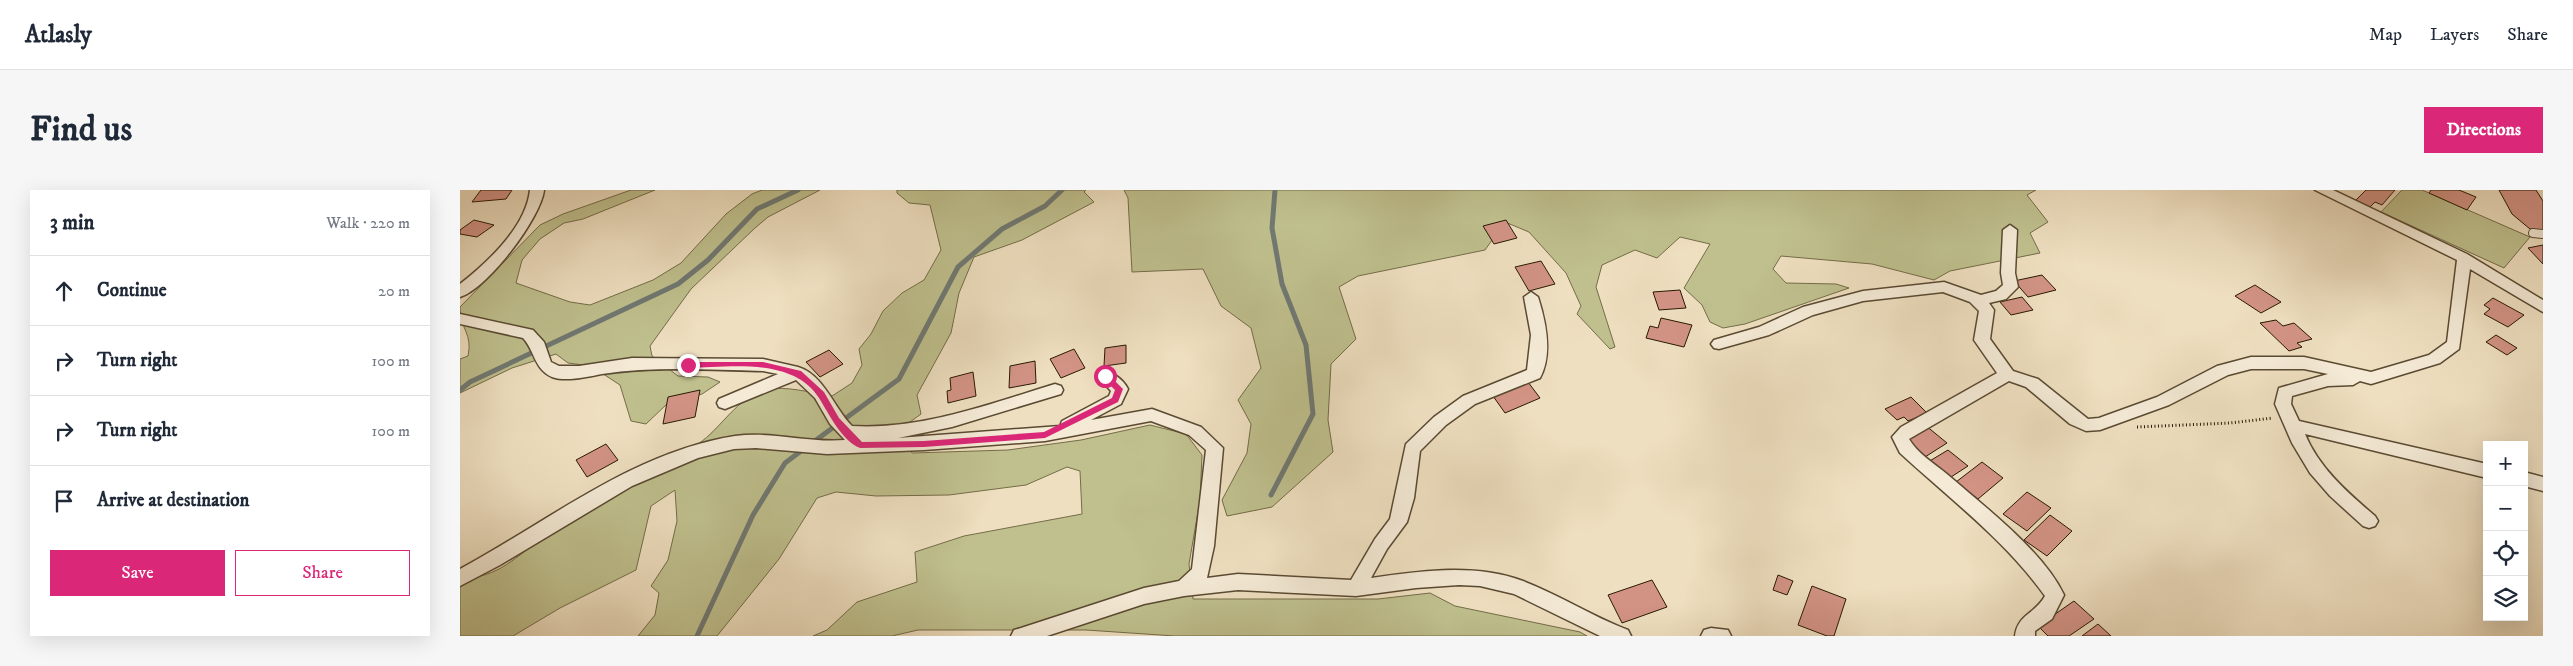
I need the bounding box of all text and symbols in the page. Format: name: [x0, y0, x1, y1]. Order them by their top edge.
text: Atlasly: [25, 20, 92, 50]
text: Map: [2369, 24, 2402, 46]
text: Layers: [2430, 24, 2479, 46]
text: Share: [2507, 24, 2548, 46]
button: Directions: [2424, 107, 2543, 153]
text: Find us: [30, 108, 132, 152]
text: 3 min: [50, 210, 95, 236]
text: Walk · 220 m: [326, 213, 410, 233]
icon: ahead: [50, 277, 78, 305]
text: Continue: [97, 279, 167, 302]
text: 20 m: [378, 281, 410, 301]
icon: right: [50, 347, 78, 375]
text: Turn right: [97, 349, 177, 372]
text: 100 m: [372, 351, 410, 371]
route end: [677, 354, 700, 377]
route start: [1094, 365, 1117, 388]
icon: right: [50, 417, 78, 445]
text: Turn right: [97, 419, 177, 442]
text: 100 m: [372, 421, 410, 441]
map controls: [2483, 441, 2528, 621]
button: +: [2483, 441, 2528, 486]
button: −: [2483, 486, 2528, 531]
icon: arrive: [50, 487, 78, 515]
text: Arrive at destination: [97, 489, 249, 512]
button: locate: [2483, 531, 2528, 576]
button: Save: [50, 550, 225, 596]
button: Share: [235, 550, 410, 596]
button: layers: [2483, 576, 2528, 621]

